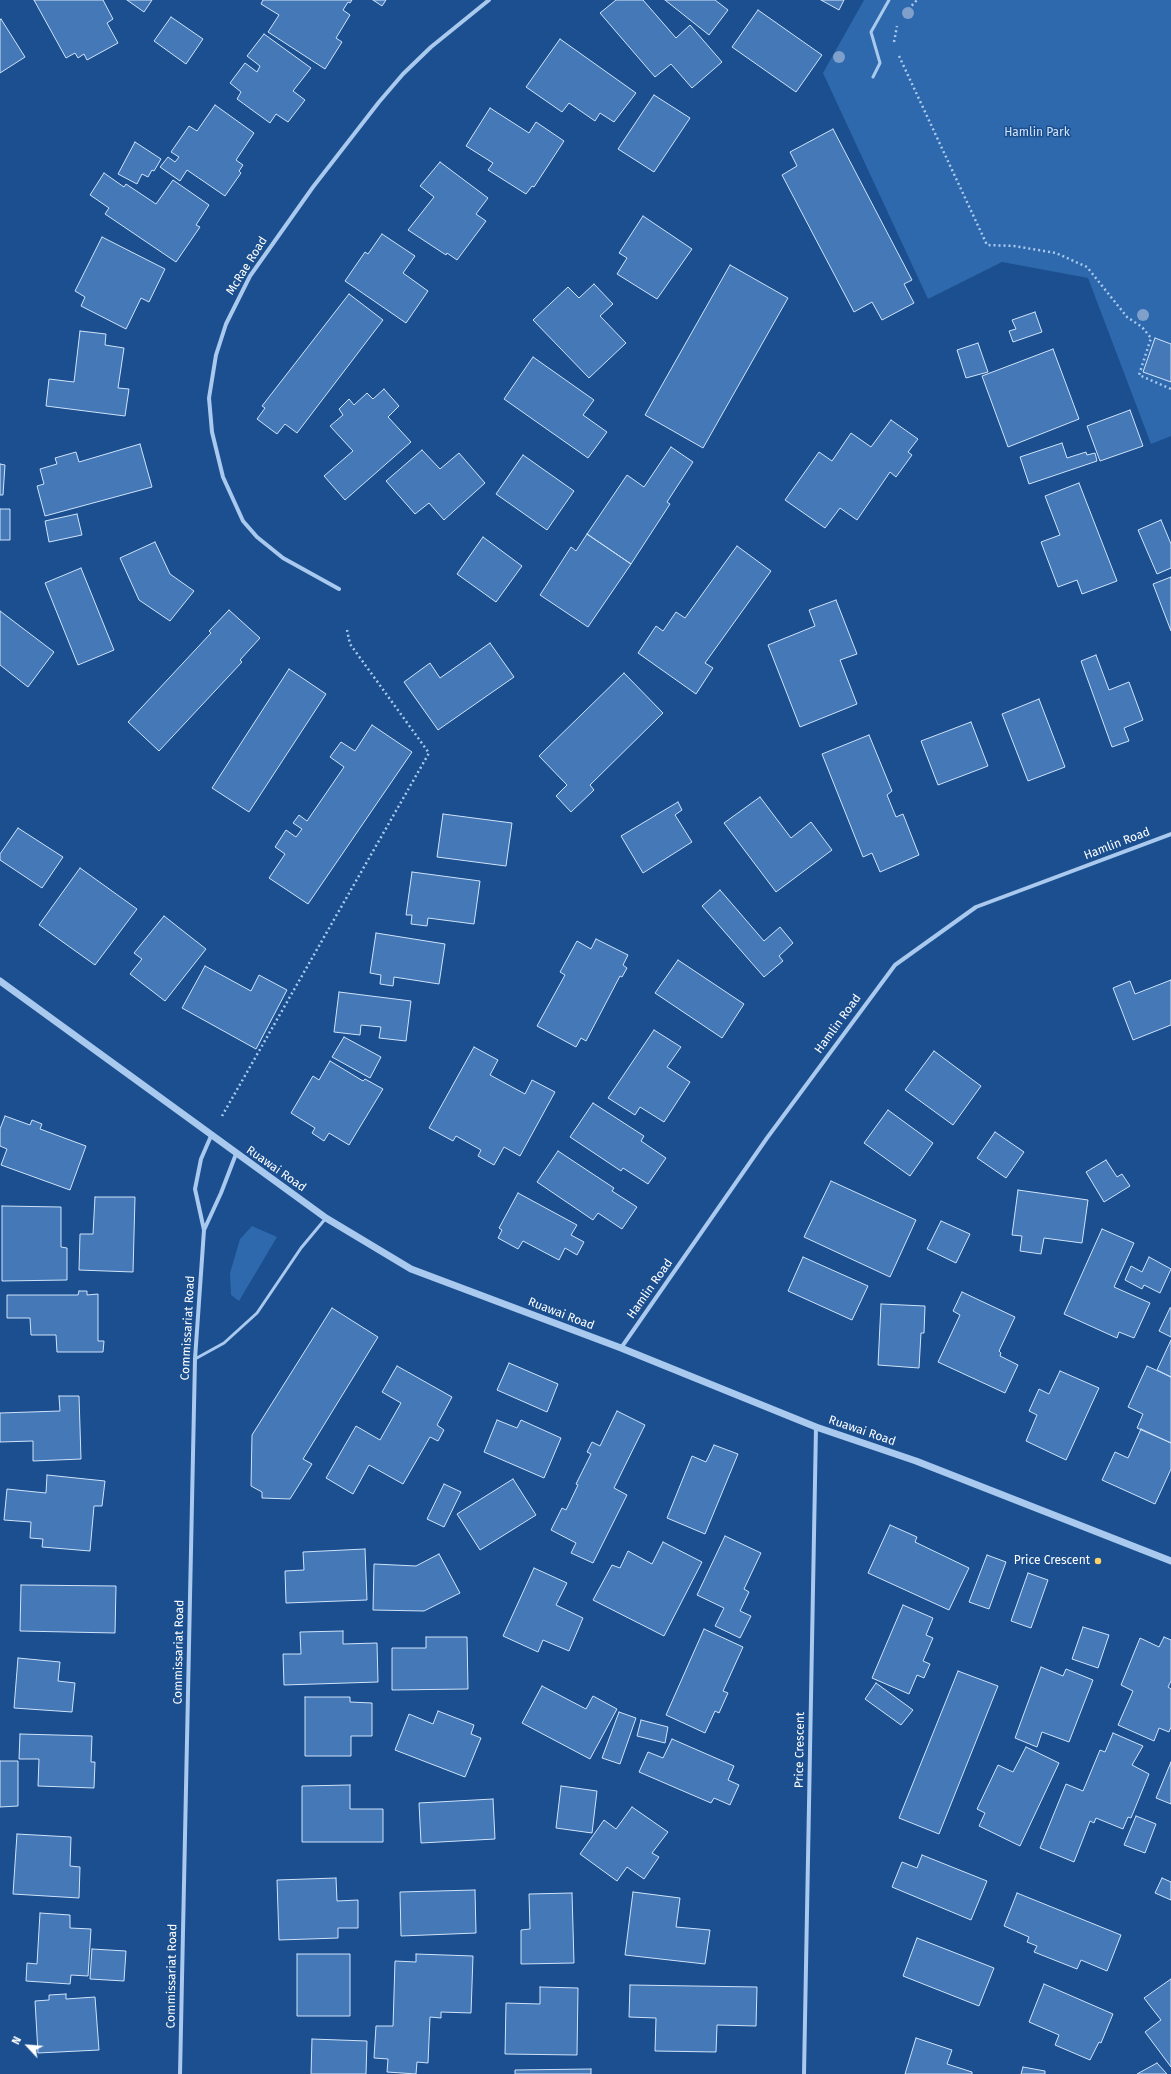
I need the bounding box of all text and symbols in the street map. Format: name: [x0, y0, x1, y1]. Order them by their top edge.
park label: Hamlin Park: [1004, 126, 1070, 140]
street label: McRae Road: [223, 234, 271, 298]
street label: Hamlin Road: [1082, 825, 1152, 863]
street label: Hamlin Road: [812, 992, 864, 1056]
street label: Ruawai Road: [243, 1143, 309, 1195]
street label: Hamlin Road: [624, 1256, 676, 1322]
street label: Commissariat Road: [178, 1275, 198, 1381]
street label: Ruawai Road: [526, 1295, 596, 1333]
street label: Ruawai Road: [827, 1413, 897, 1449]
place label: Price Crescent: [1014, 1554, 1090, 1568]
marker: Price Crescent: [1093, 1556, 1103, 1566]
street label: Commissariat Road: [171, 1600, 187, 1704]
street label: Price Crescent: [792, 1712, 808, 1788]
street label: Commissariat Road: [164, 1924, 180, 2028]
north arrow: [8, 2026, 48, 2066]
text: N: [9, 2034, 24, 2047]

